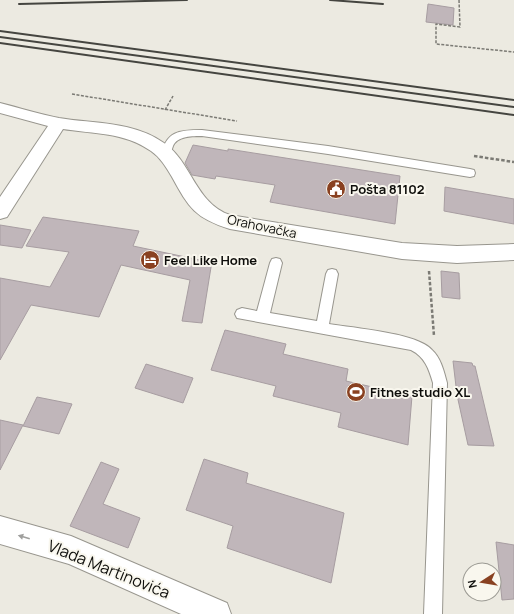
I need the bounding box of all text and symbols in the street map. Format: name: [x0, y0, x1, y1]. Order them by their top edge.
public building icon: Pošta 81102: [325, 178, 347, 200]
place label: Pošta 81102: [350, 180, 425, 198]
street label: Orahovačka: [226, 210, 298, 242]
hotel icon: Feel Like Home: [139, 249, 161, 271]
place label: Feel Like Home: [164, 251, 257, 269]
sports icon: Fitnes studio XL: [345, 381, 367, 403]
place label: Fitnes studio XL: [370, 383, 470, 401]
one-way arrow: [18, 534, 30, 540]
street label: Vlada Martinovića: [45, 534, 173, 604]
north arrow: [462, 562, 502, 602]
text: N: [464, 579, 480, 590]

